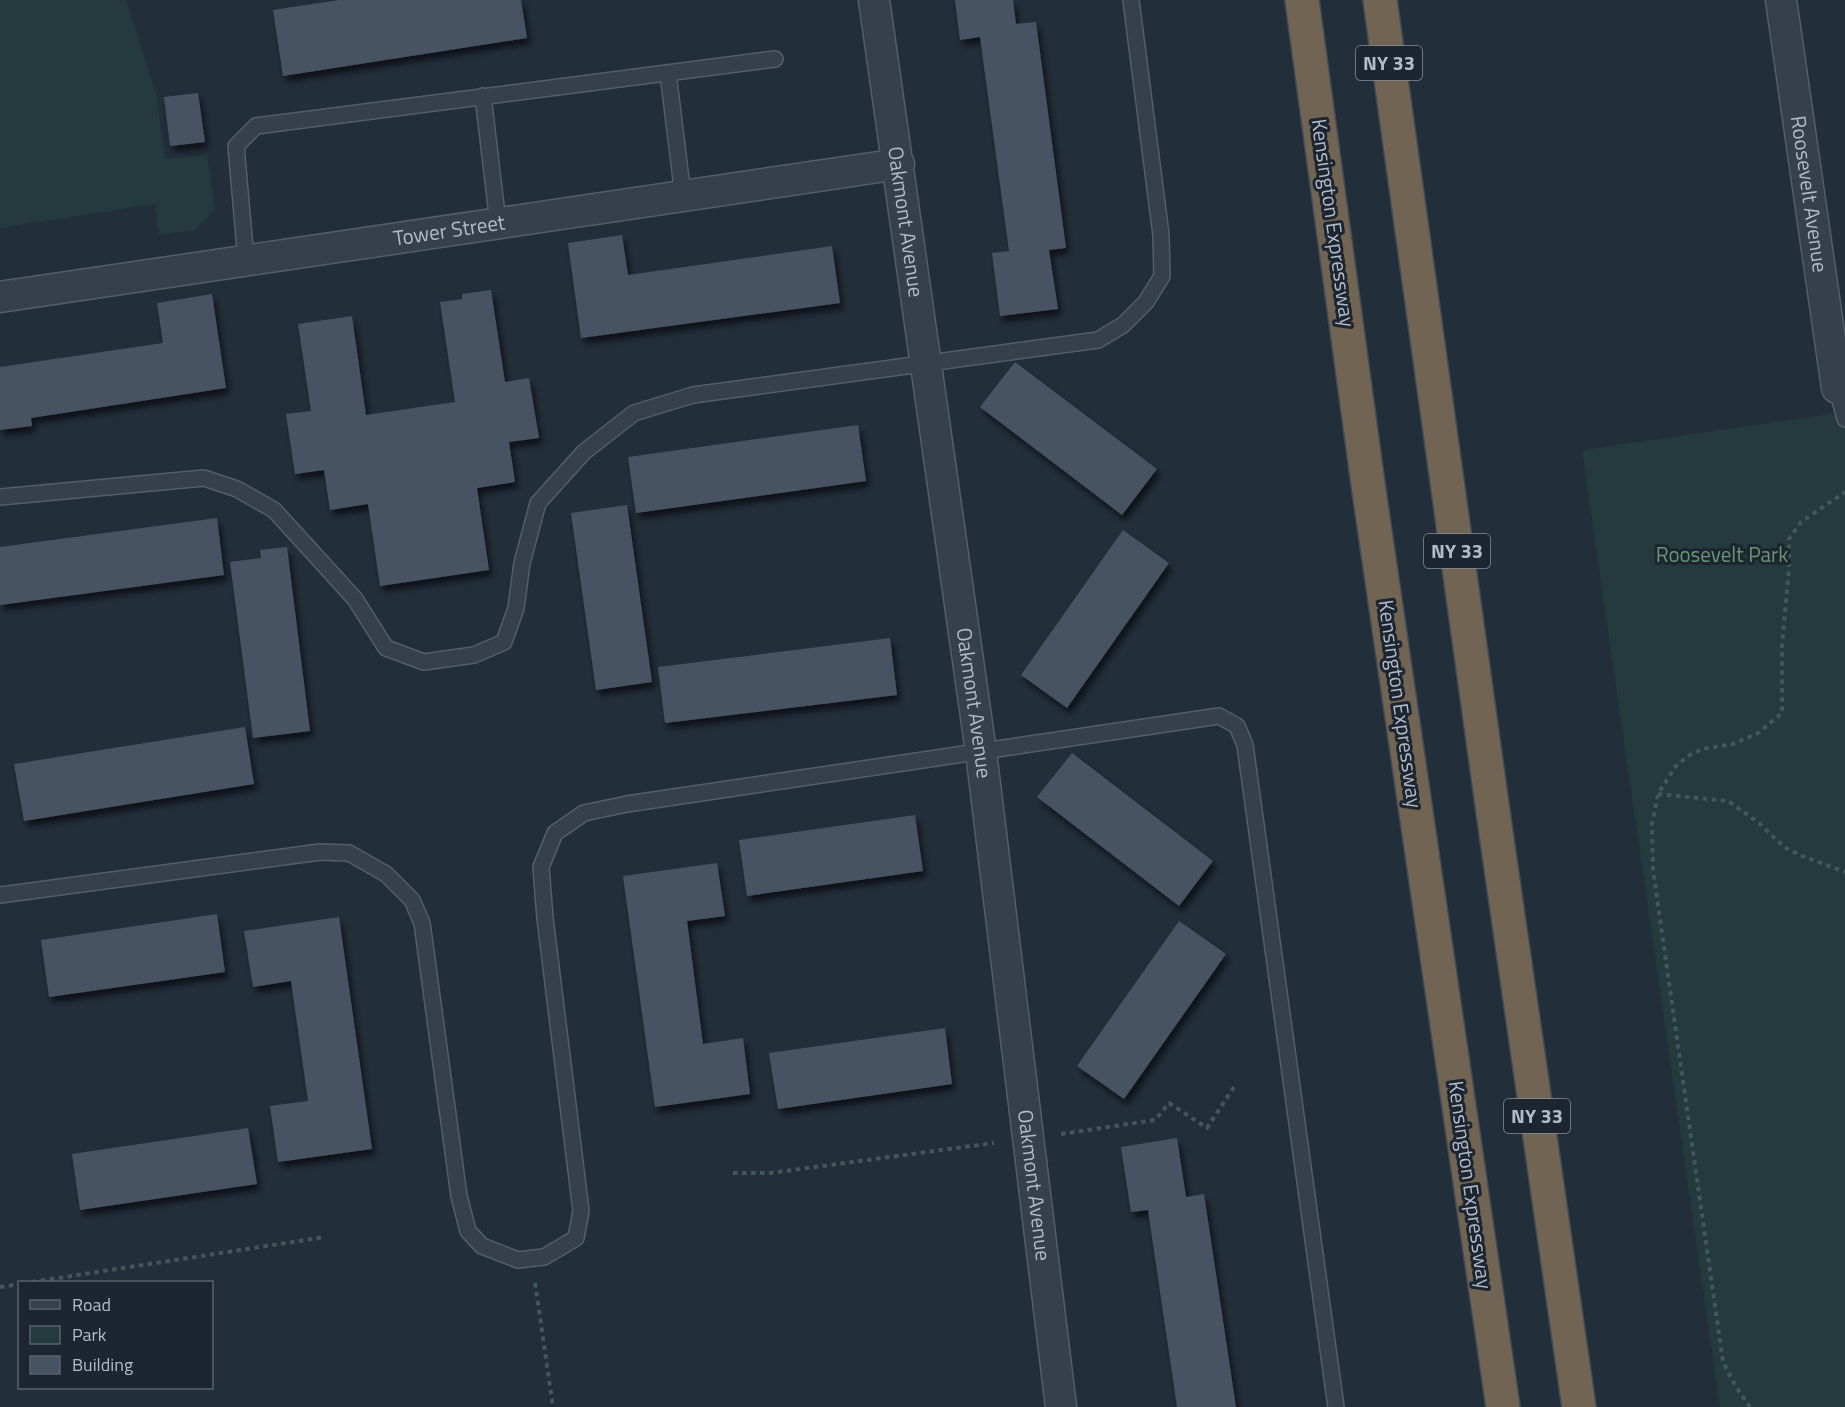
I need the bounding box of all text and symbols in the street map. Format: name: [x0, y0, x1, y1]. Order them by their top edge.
road number: NY 33: [1356, 46, 1422, 80]
street label: Roosevelt Avenue: [1783, 113, 1837, 274]
street label: Kensington Expressway: [1304, 117, 1364, 329]
street label: Oakmont Avenue: [880, 144, 933, 299]
street label: Tower Street: [391, 205, 508, 254]
road number: NY 33: [1424, 534, 1490, 568]
park label: Roosevelt Park: [1656, 538, 1788, 570]
street label: Kensington Expressway: [1371, 598, 1431, 810]
street label: Oakmont Avenue: [948, 625, 1001, 780]
street label: Kensington Expressway: [1441, 1079, 1501, 1291]
road number: NY 33: [1504, 1099, 1570, 1133]
street label: Oakmont Avenue: [1010, 1108, 1060, 1262]
legend: [18, 1281, 213, 1389]
text: Road: [72, 1291, 111, 1318]
text: Park: [72, 1321, 107, 1348]
text: Building: [72, 1351, 133, 1378]

